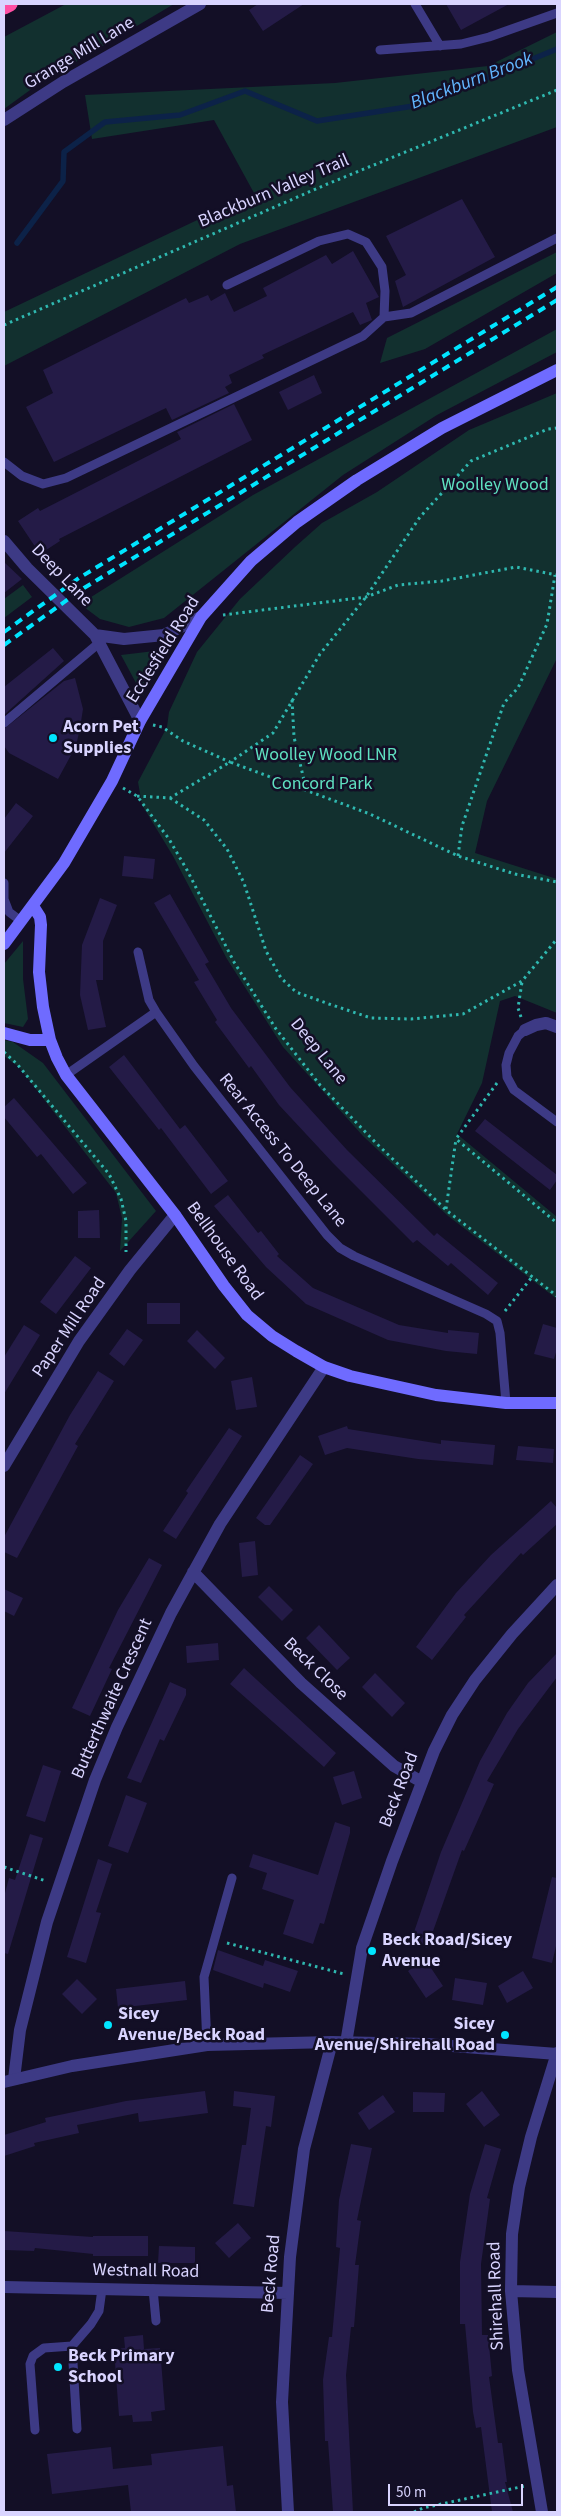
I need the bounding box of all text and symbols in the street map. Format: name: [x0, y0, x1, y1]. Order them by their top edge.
street label: Grange Mill Lane: [21, 13, 139, 95]
water label: Blackburn Brook: [408, 48, 536, 116]
street label: Blackburn Valley Trail: [195, 150, 353, 234]
park label: Woolley Wood: [441, 475, 549, 497]
street label: Deep Lane: [26, 540, 96, 612]
street label: Ecclesfield Road: [123, 593, 205, 707]
place label: Acorn Pet Supplies: [63, 717, 139, 760]
marker: Acorn Pet Supplies: [47, 732, 59, 744]
park label: Woolley Wood LNR: [255, 745, 397, 767]
park label: Concord Park: [272, 774, 372, 796]
street label: Deep Lane: [285, 1014, 351, 1090]
street label: Rear Access To Deep Lane: [213, 1070, 351, 1232]
street label: Bellhouse Road: [181, 1198, 267, 1306]
street label: Paper Mill Road: [29, 1274, 111, 1382]
street label: Butterthwaite Crescent: [68, 1616, 158, 1782]
street label: Beck Close: [278, 1634, 352, 1706]
street label: Beck Road: [376, 1749, 424, 1831]
place label: Beck Road/Sicey Avenue: [382, 1930, 512, 1972]
marker: Beck Road/Sicey Avenue: [366, 1945, 378, 1957]
place label: Sicey Avenue/Beck Road: [118, 2004, 265, 2046]
place label: Sicey Avenue/Shirehall Road: [315, 2014, 495, 2056]
marker: Sicey Avenue/Beck Road: [102, 2019, 114, 2031]
marker: Sicey Avenue/Shirehall Road: [499, 2029, 511, 2041]
street label: Beck Road: [258, 2234, 286, 2314]
street label: Shirehall Road: [484, 2241, 510, 2351]
street label: Westnall Road: [92, 2260, 200, 2284]
place label: Beck Primary School: [68, 2346, 175, 2388]
marker: Beck Primary School: [52, 2361, 64, 2373]
scale bar: [391, 2474, 526, 2506]
text: 50 m: [396, 2482, 426, 2503]

